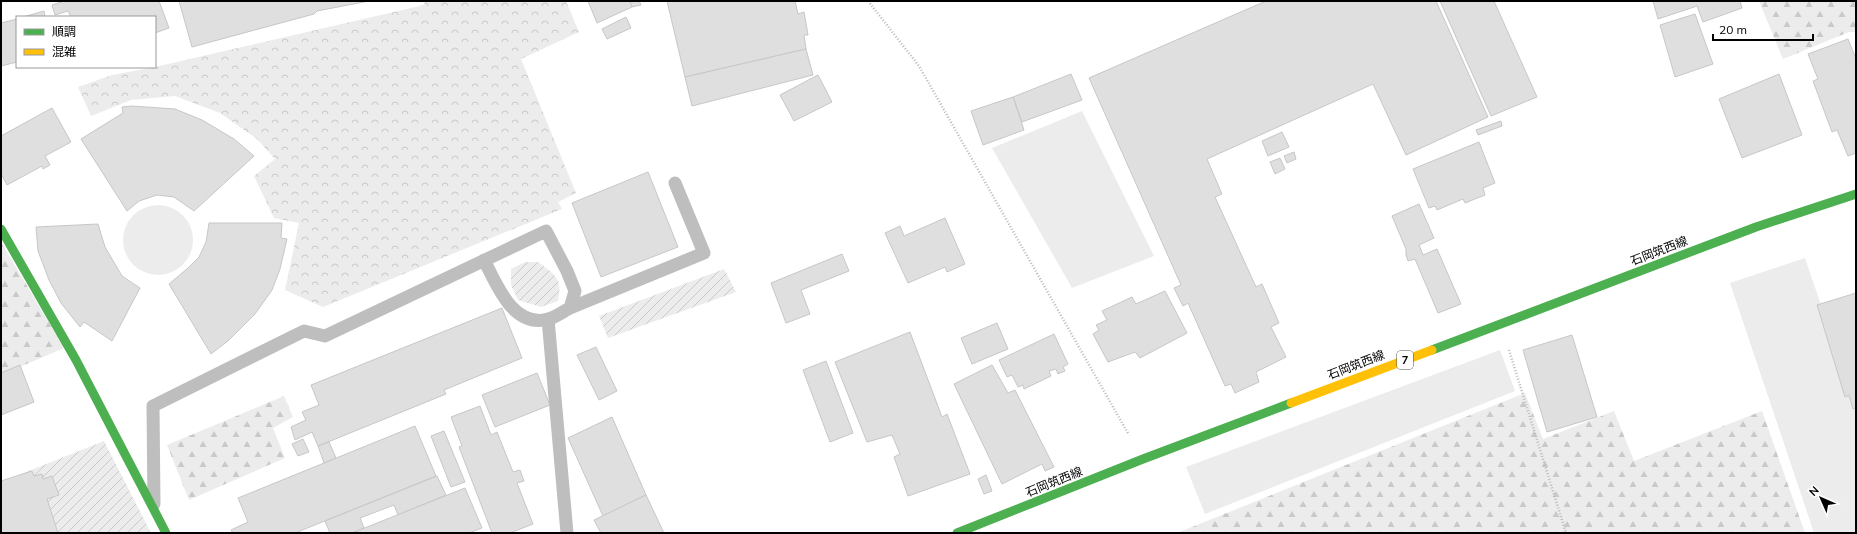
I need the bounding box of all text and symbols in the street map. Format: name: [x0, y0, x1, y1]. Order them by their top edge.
legend: [16, 16, 156, 68]
scale bar: [1713, 16, 1813, 42]
text: 20 m: [1719, 22, 1747, 37]
text: 順調: [52, 24, 76, 39]
text: 混雑: [52, 44, 76, 59]
street label: 石岡筑西線: [1628, 233, 1690, 268]
street label: 石岡筑西線: [1325, 347, 1387, 382]
road number: 7: [1397, 351, 1413, 369]
street label: 石岡筑西線: [1023, 463, 1084, 500]
north arrow: [1801, 478, 1841, 518]
text: N: [1806, 483, 1822, 499]

